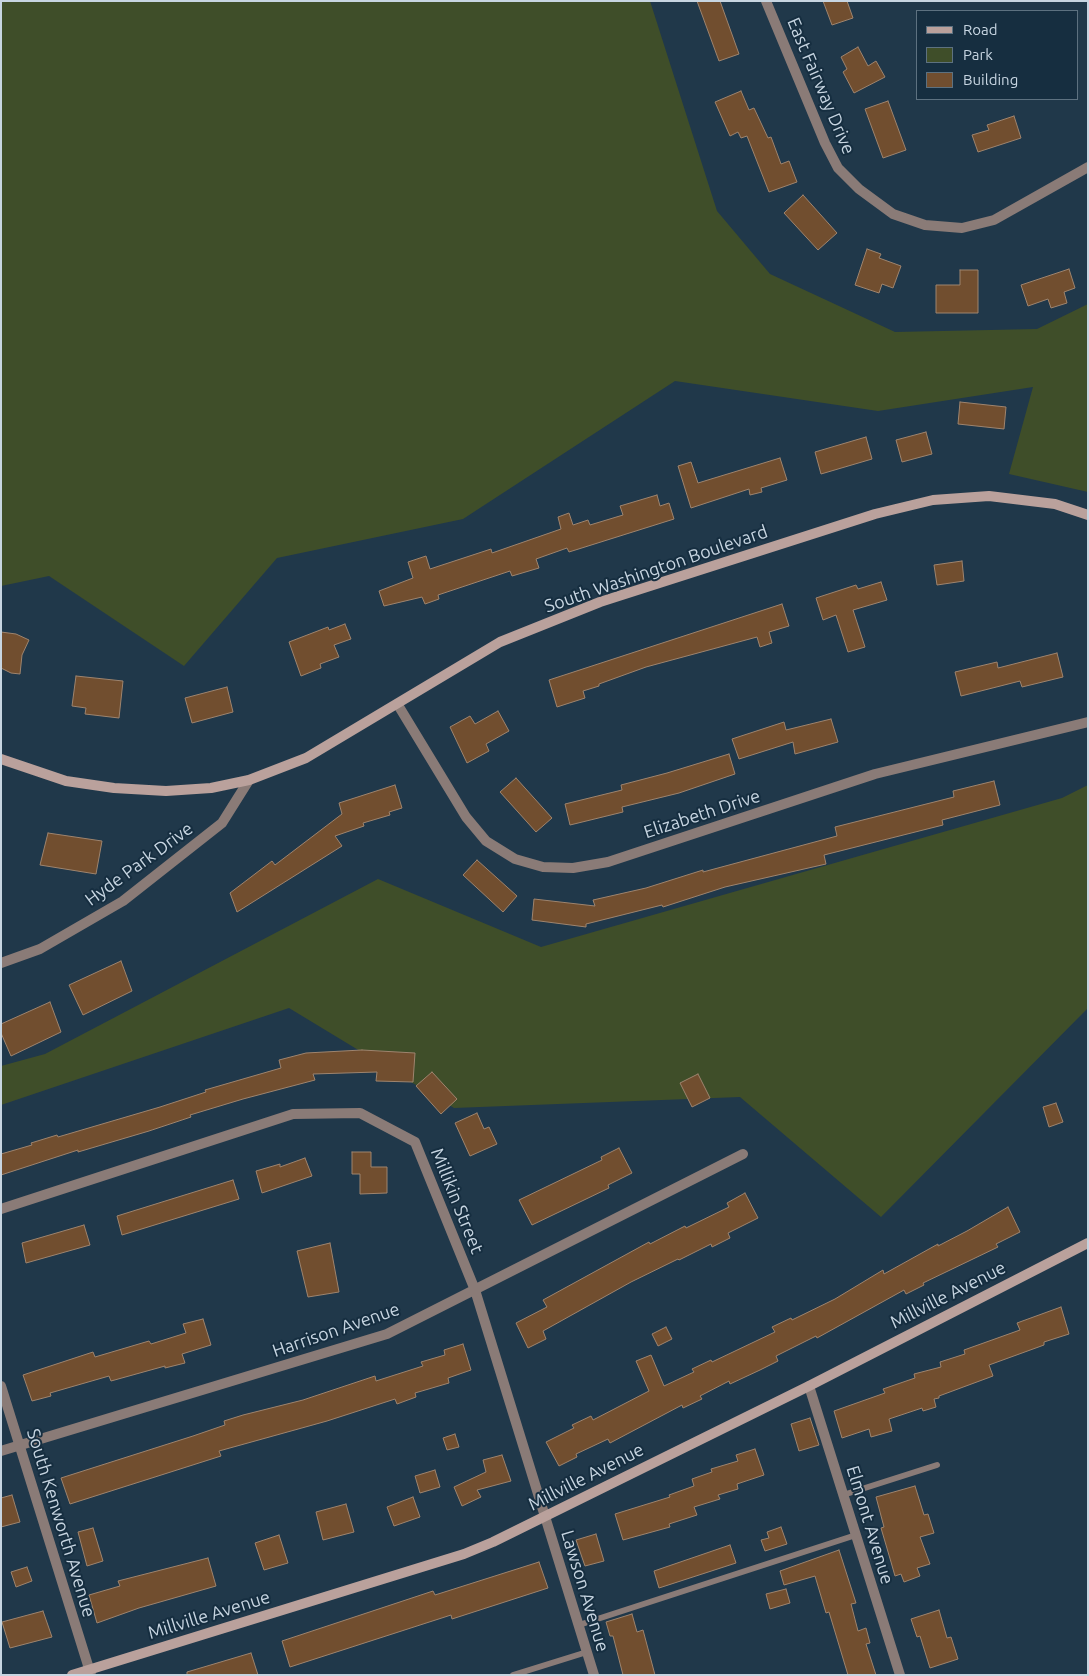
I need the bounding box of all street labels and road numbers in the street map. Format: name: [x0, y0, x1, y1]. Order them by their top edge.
street label: East Fairway Drive: [782, 14, 860, 158]
street label: South Washington Boulevard: [542, 521, 770, 617]
street label: Elizabeth Drive: [641, 785, 763, 843]
street label: Hyde Park Drive: [81, 818, 197, 910]
street label: Millikin Street: [426, 1145, 488, 1257]
street label: Millville Avenue: [887, 1257, 1009, 1333]
street label: Harrison Avenue: [270, 1298, 402, 1362]
street label: South Kenworth Avenue: [22, 1426, 100, 1620]
street label: Millville Avenue: [525, 1439, 647, 1515]
street label: Elmont Avenue: [842, 1463, 898, 1587]
street label: Lawson Avenue: [556, 1528, 614, 1654]
street label: Millville Avenue: [145, 1586, 273, 1644]

